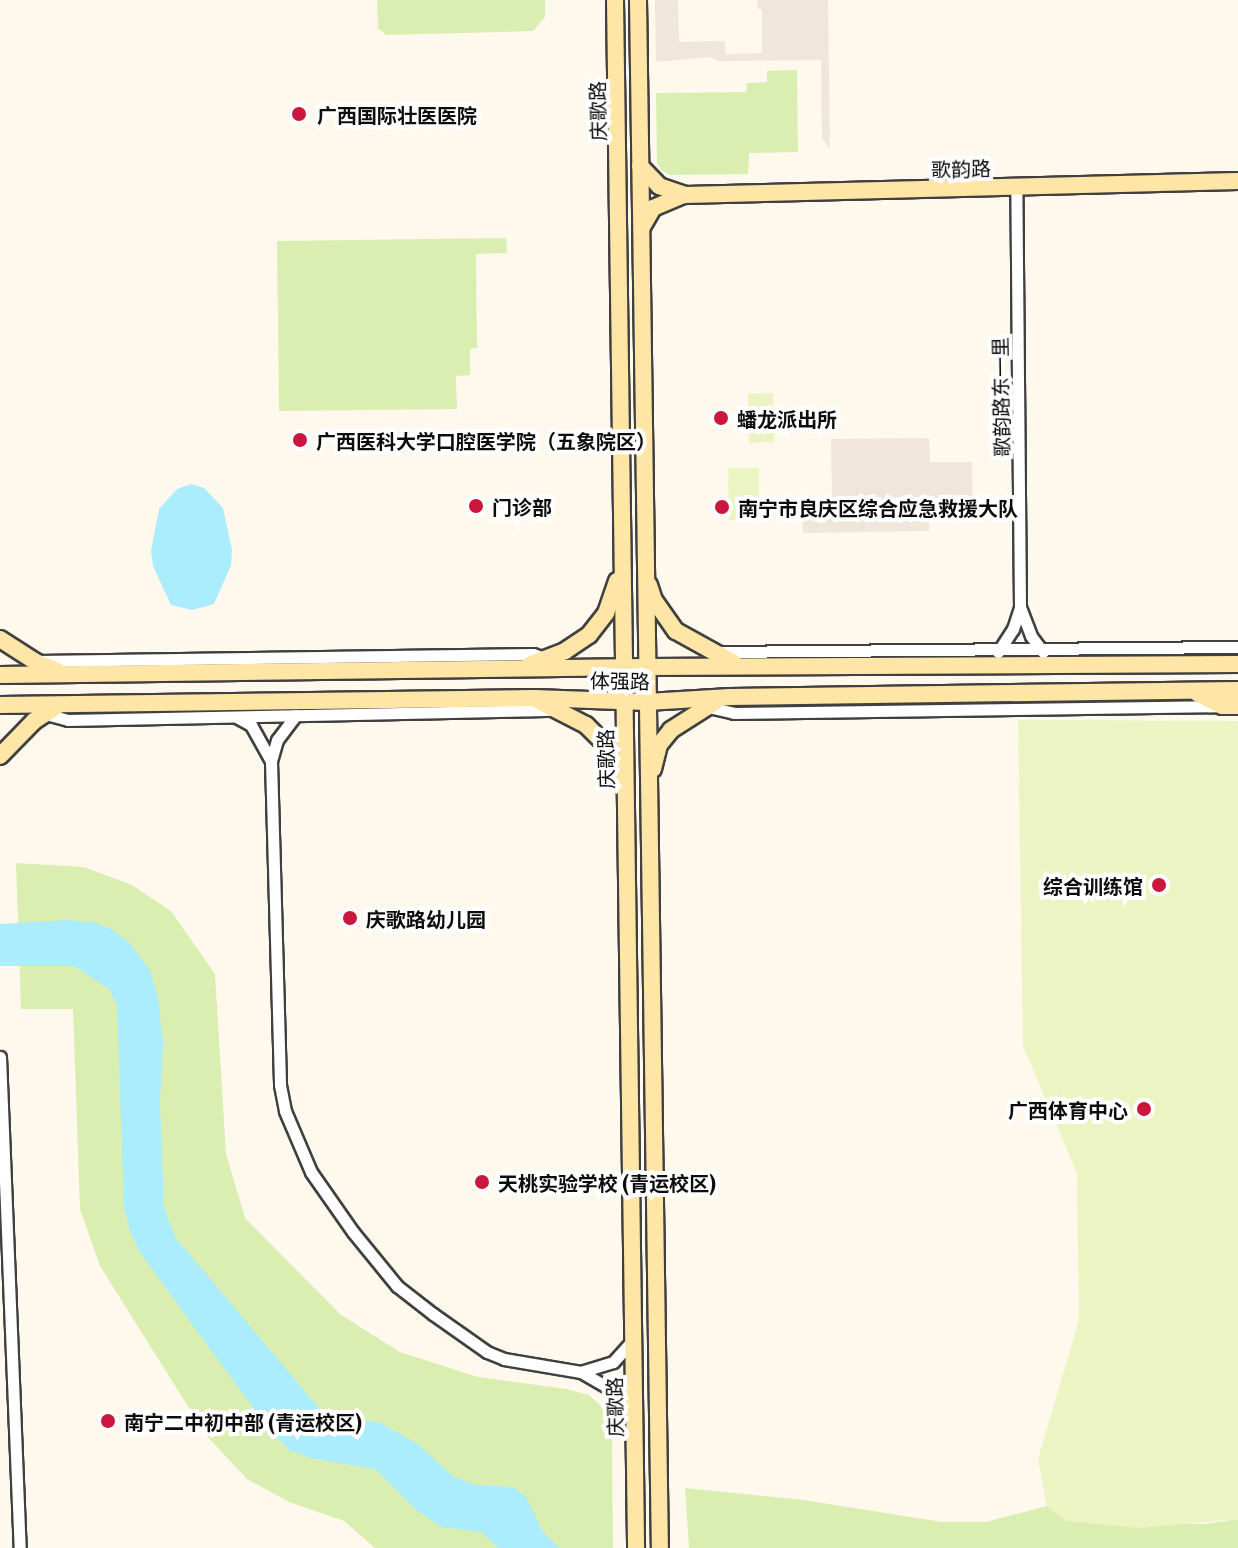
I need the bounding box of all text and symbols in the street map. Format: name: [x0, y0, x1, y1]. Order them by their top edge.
street label: 庆歌路: [584, 81, 610, 141]
place label: 广西国际壮医医院: [317, 102, 477, 126]
marker: 广西国际壮医医院: [288, 103, 310, 125]
street label: 歌韵路: [931, 155, 991, 181]
street label: 歌韵路东一里: [987, 337, 1013, 457]
place label: 蟠龙派出所: [737, 406, 837, 430]
marker: 蟠龙派出所: [712, 409, 730, 427]
place label: 广西医科大学口腔医学院（五象院区）: [316, 428, 656, 452]
marker: 广西医科大学口腔医学院（五象院区）: [291, 431, 309, 449]
place label: 门诊部: [492, 494, 552, 518]
place label: 南宁市良庆区综合应急救援大队: [738, 495, 1018, 519]
marker: 门诊部: [467, 497, 485, 515]
marker: 南宁市良庆区综合应急救援大队: [713, 498, 731, 516]
street label: 体强路: [590, 667, 650, 693]
street label: 庆歌路: [592, 729, 618, 789]
place label: 综合训练馆: [1043, 873, 1143, 897]
marker: 综合训练馆: [1150, 876, 1168, 894]
place label: 庆歌路幼儿园: [366, 906, 486, 930]
marker: 庆歌路幼儿园: [341, 909, 359, 927]
place label: 广西体育中心: [1008, 1097, 1128, 1121]
marker: 广西体育中心: [1135, 1100, 1153, 1118]
place label: 天桃实验学校 (青运校区): [498, 1170, 716, 1194]
marker: 天桃实验学校 (青运校区): [473, 1173, 491, 1191]
street label: 庆歌路: [601, 1377, 627, 1437]
place label: 南宁二中初中部 (青运校区): [124, 1409, 362, 1433]
marker: 南宁二中初中部 (青运校区): [99, 1412, 117, 1430]

